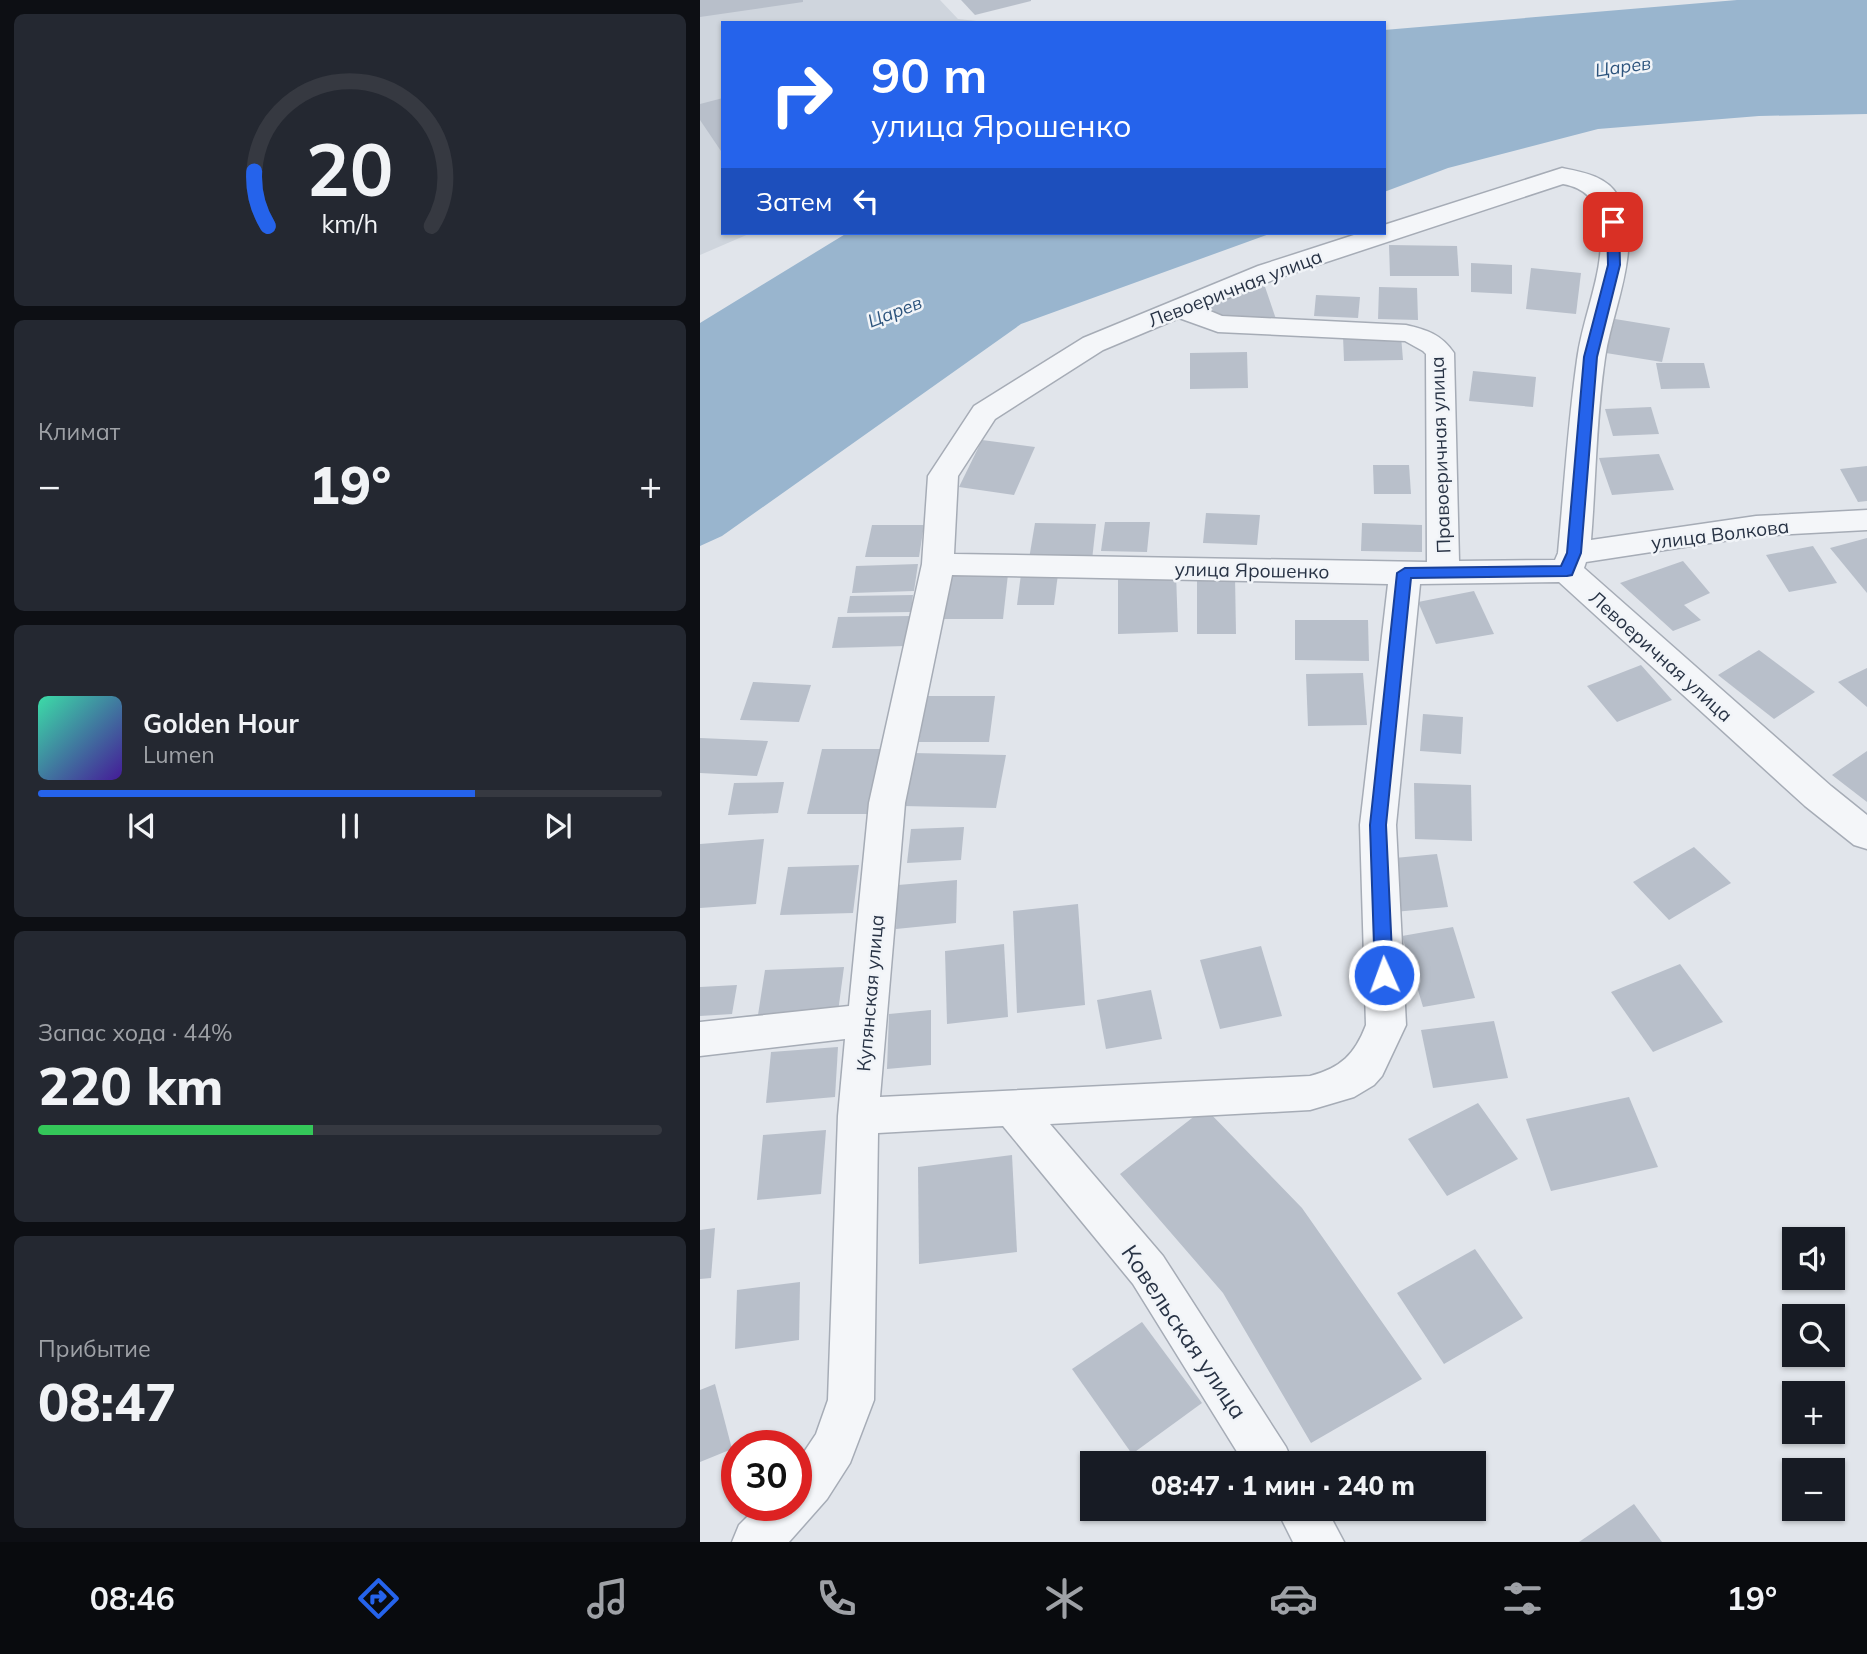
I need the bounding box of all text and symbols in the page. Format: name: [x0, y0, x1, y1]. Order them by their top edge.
text: 90 m: [871, 44, 987, 105]
icon: right: [756, 49, 847, 140]
water label: Царев: [1593, 51, 1652, 82]
text: улица Ярошенко: [871, 105, 1132, 145]
text: 20: [306, 123, 394, 214]
icon: left: [847, 182, 885, 220]
text: Затем: [756, 185, 833, 218]
pin: [1583, 192, 1643, 252]
icon: arrive: [1594, 203, 1632, 241]
text: km/h: [322, 208, 378, 239]
street label: Левоеричная улица: [1145, 244, 1325, 332]
water label: Царев: [864, 291, 925, 332]
street label: Правоеричная улица: [1425, 356, 1455, 554]
text: Климат: [38, 417, 120, 446]
text: 19°: [309, 452, 391, 517]
text: −: [38, 461, 61, 509]
text: +: [639, 461, 662, 509]
street label: улица Волкова: [1650, 514, 1790, 554]
street label: улица Ярошенко: [1174, 557, 1330, 583]
street label: Левоеричная улица: [1584, 585, 1738, 727]
text: Golden Hour: [143, 707, 299, 740]
text: Lumen: [143, 740, 215, 769]
icon: previous: [123, 807, 161, 845]
icon: pause: [331, 807, 369, 845]
icon: next: [539, 807, 577, 845]
street label: Купянская улица: [851, 913, 889, 1073]
position arrow: [1347, 938, 1421, 1012]
text: Запас хода · 44%: [38, 1018, 233, 1047]
text: 220 km: [38, 1053, 223, 1118]
map controls: [1782, 1227, 1845, 1521]
button: sound: [1782, 1227, 1845, 1290]
street label: Ковельская улица: [1115, 1239, 1253, 1424]
button: search: [1782, 1304, 1845, 1367]
text: Прибытие: [38, 1334, 151, 1363]
text: 08:47: [38, 1369, 176, 1434]
button: +: [1782, 1381, 1845, 1444]
speed limit sign: 30: [721, 1430, 812, 1521]
button: −: [1782, 1458, 1845, 1521]
text: 08:47 · 1 мин · 240 m: [1151, 1469, 1415, 1502]
icon: directions: [354, 1574, 403, 1623]
icon: music: [583, 1574, 632, 1623]
icon: phone: [812, 1574, 861, 1623]
icon: climate: [1040, 1574, 1089, 1623]
icon: car: [1269, 1574, 1318, 1623]
icon: filters: [1498, 1574, 1547, 1623]
text: 08:46: [90, 1578, 175, 1618]
text: 19°: [1727, 1578, 1777, 1618]

